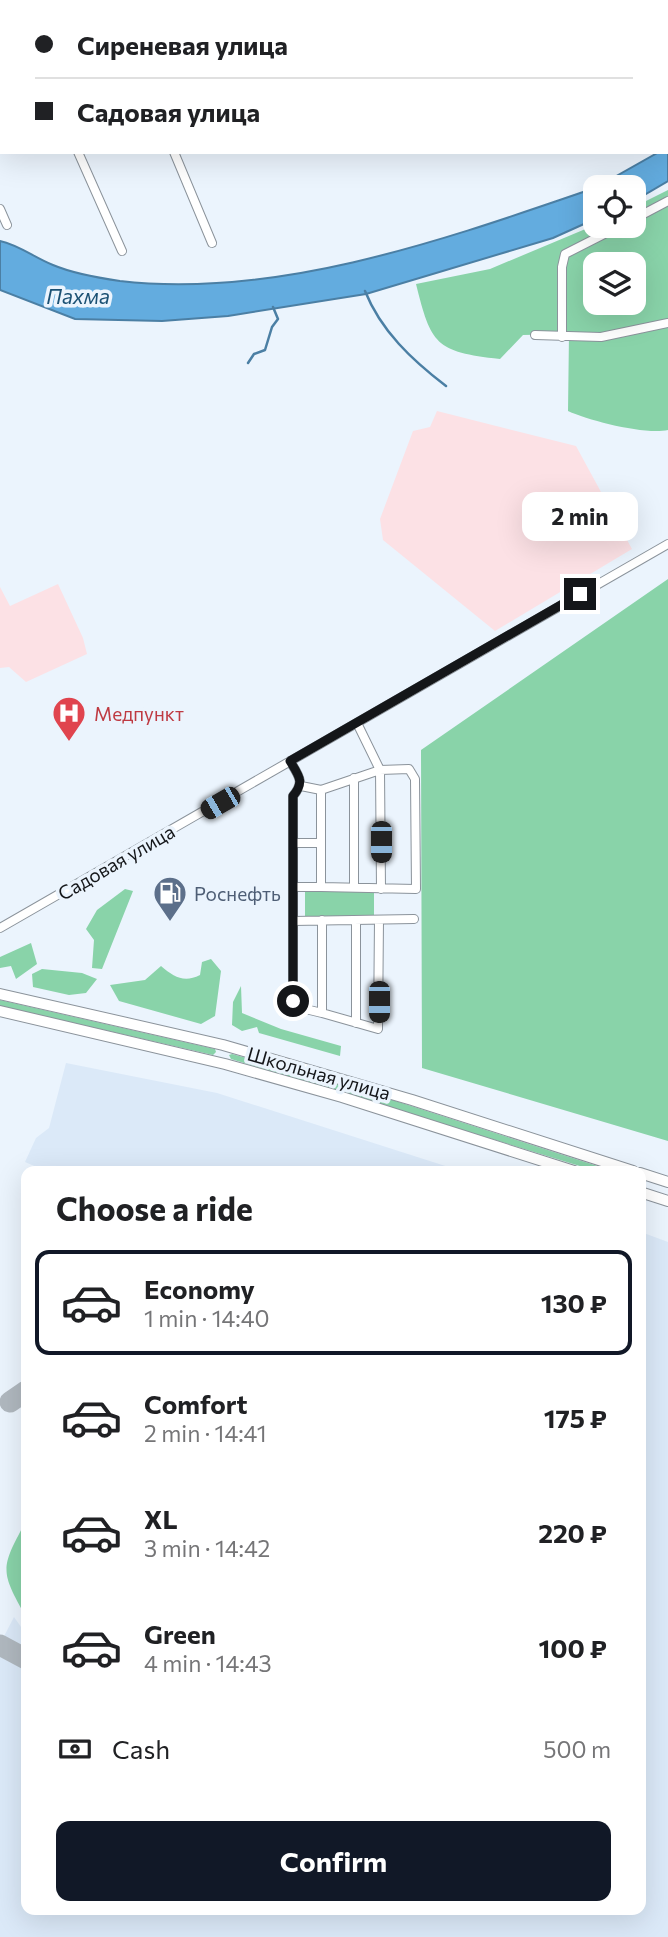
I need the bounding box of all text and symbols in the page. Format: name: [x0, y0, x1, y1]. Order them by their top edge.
text: Сиреневая улица: [77, 29, 288, 60]
text: Садовая улица: [77, 96, 260, 127]
map controls: [583, 175, 646, 315]
button: locate: [583, 175, 646, 238]
button: layers: [583, 252, 646, 315]
water label: Пахма: [46, 283, 110, 308]
callout: 2 min: [522, 492, 638, 542]
text: 2 min: [551, 502, 609, 530]
route end: [564, 578, 596, 610]
hospital icon: Медпункт: [50, 694, 88, 743]
place label: Медпункт: [94, 702, 184, 725]
car: [197, 783, 244, 823]
street label: Садовая улица: [54, 819, 178, 905]
car: [371, 821, 392, 863]
fuel station icon: Роснефть: [151, 874, 189, 923]
place label: Роснефть: [194, 882, 281, 905]
car: [369, 981, 390, 1023]
route start: [277, 985, 309, 1017]
street label: Школьная улица: [245, 1042, 393, 1104]
text: Choose a ride: [56, 1188, 253, 1228]
icon: car: [60, 1271, 123, 1334]
text: Economy: [144, 1273, 255, 1304]
text: 130 ₽: [541, 1287, 607, 1318]
text: 1 min · 14:40: [144, 1304, 270, 1332]
icon: car: [60, 1386, 123, 1449]
text: Comfort: [144, 1388, 247, 1419]
text: 175 ₽: [544, 1402, 607, 1433]
text: 2 min · 14:41: [144, 1419, 267, 1447]
icon: car: [60, 1501, 123, 1564]
text: XL: [144, 1503, 178, 1534]
text: 220 ₽: [538, 1517, 607, 1548]
text: 3 min · 14:42: [144, 1534, 270, 1562]
icon: car: [60, 1616, 123, 1679]
text: Green: [144, 1618, 216, 1649]
text: 100 ₽: [539, 1632, 607, 1663]
text: 4 min · 14:43: [144, 1649, 272, 1677]
icon: cash: [56, 1730, 94, 1768]
text: Cash: [112, 1733, 170, 1764]
text: 500 m: [543, 1735, 611, 1763]
button: Confirm: [56, 1821, 611, 1901]

